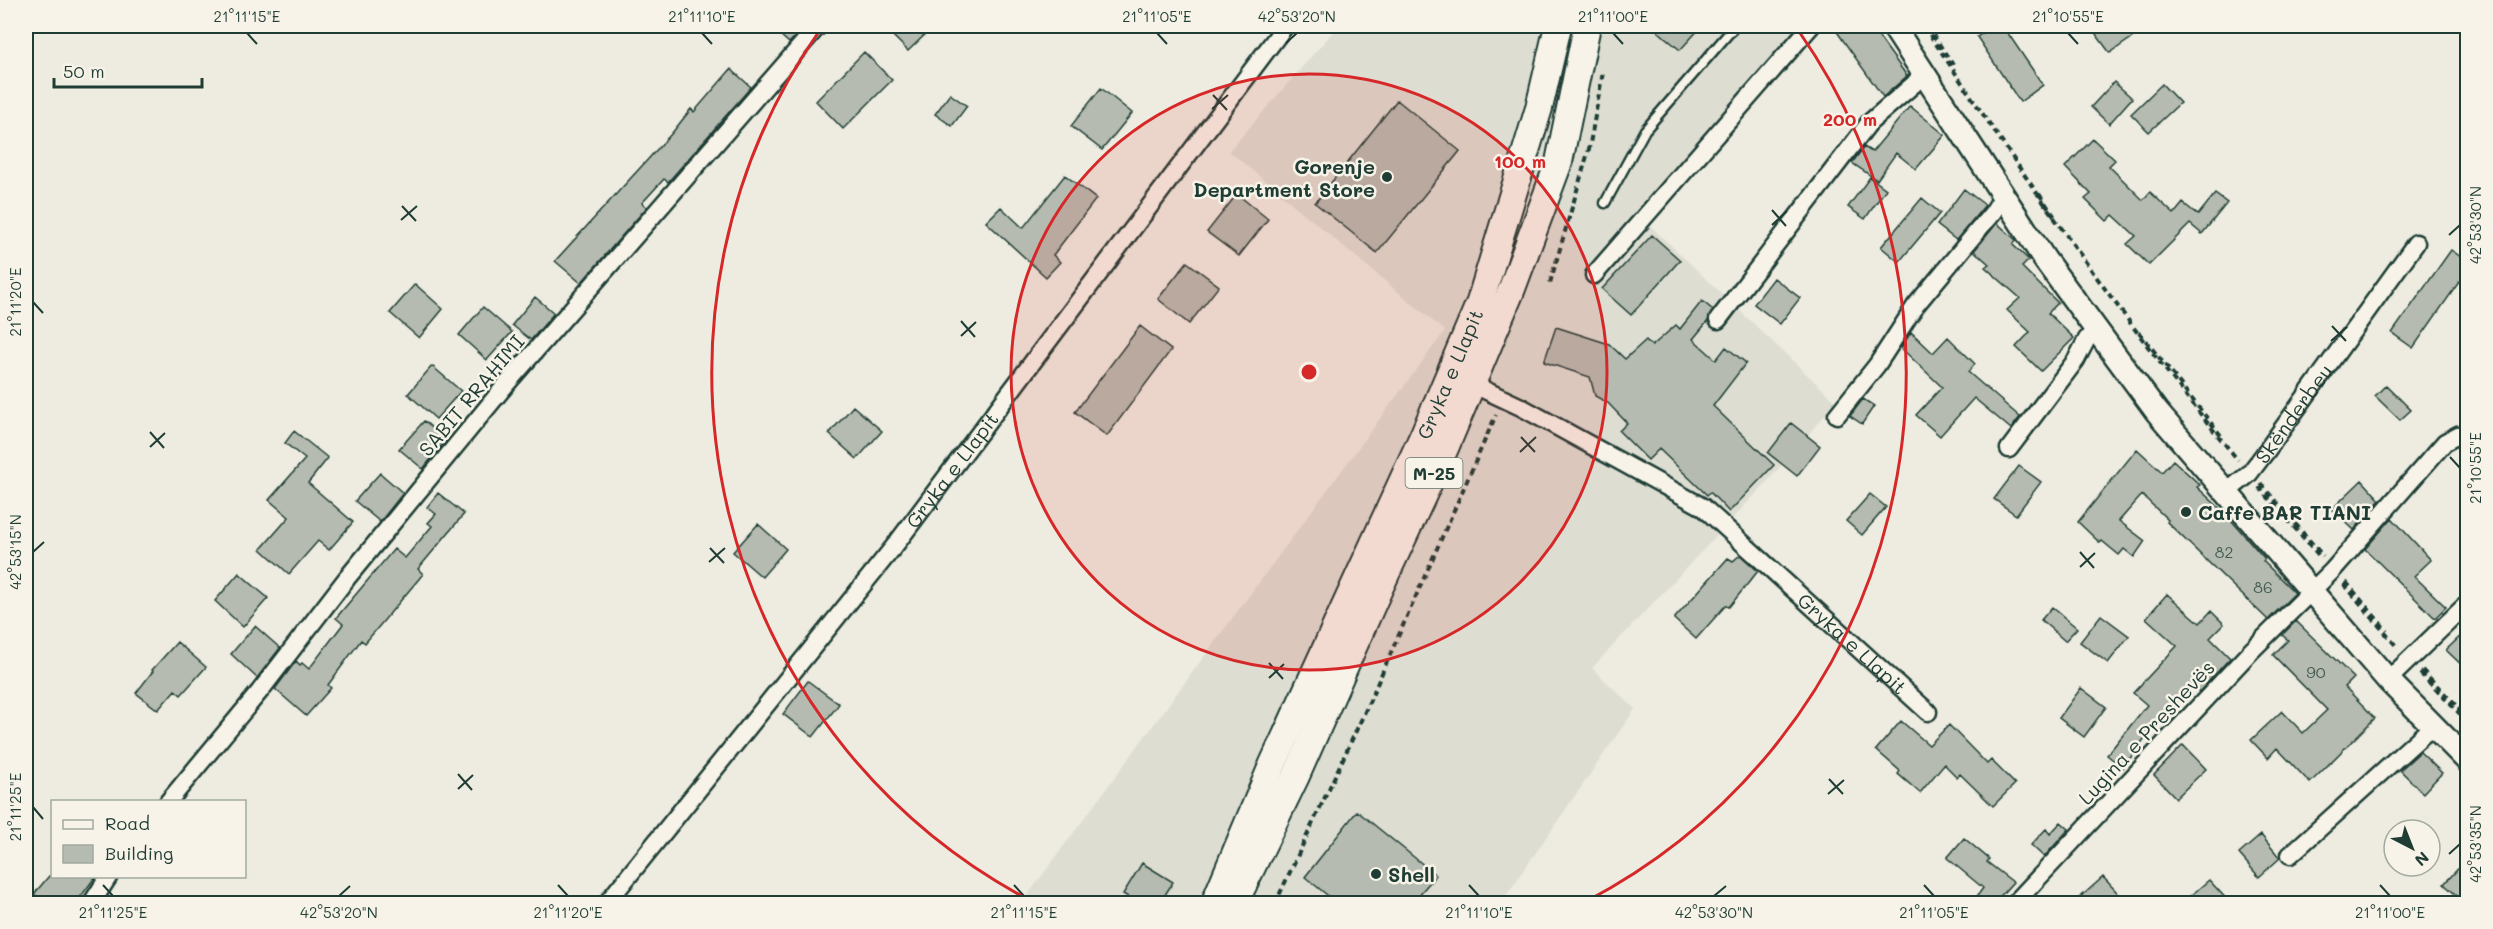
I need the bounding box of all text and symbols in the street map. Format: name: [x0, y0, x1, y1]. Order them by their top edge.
text: 21°11'15"E: [214, 6, 281, 26]
text: 21°11'10"E: [668, 6, 736, 26]
text: 21°11'05"E: [1122, 6, 1192, 26]
text: 42°53'20"N: [1258, 6, 1336, 26]
text: 21°11'00"E: [1578, 6, 1648, 26]
text: 21°10'55"E: [2032, 6, 2104, 26]
scale bar: [54, 51, 202, 89]
text: 50 m: [63, 59, 105, 83]
text: 200 m: [1823, 107, 1877, 131]
text: 100 m: [1494, 149, 1546, 173]
place label: Gorenje Department Store: [1193, 153, 1375, 202]
marker: Gorenje Department Store: [1380, 170, 1394, 184]
text: 42°53'30"N: [2465, 186, 2485, 264]
text: 21°11'20"E: [5, 267, 25, 337]
street label: Gryka e Llapit: [1410, 305, 1489, 443]
street label: SABIT RRAHIMI: [413, 329, 530, 461]
street label: Skënderbeu: [2249, 359, 2338, 469]
centre of rings: [1299, 362, 1319, 382]
street label: Gryka e Llapit: [900, 407, 1004, 533]
text: 21°10'55"E: [2465, 432, 2485, 504]
road number: M-25: [1406, 458, 1462, 488]
place label: Caffe BAR TIANI: [2198, 499, 2371, 525]
marker: Caffe BAR TIANI: [2179, 505, 2193, 519]
text: 42°53'15"N: [5, 514, 25, 590]
house number: 82: [2215, 541, 2233, 562]
house number: 86: [2253, 576, 2273, 597]
street label: Gryka e Llapit: [1792, 587, 1913, 700]
street label: Lugina e Preshevës: [2072, 654, 2220, 810]
house number: 90: [2306, 661, 2326, 682]
text: 21°11'25"E: [5, 772, 25, 841]
legend: [51, 800, 246, 878]
text: 42°53'35"N: [2465, 805, 2485, 883]
text: Road: [105, 811, 150, 835]
north arrow: [2382, 818, 2442, 878]
text: Building: [105, 841, 173, 865]
text: N: [2411, 848, 2434, 871]
place label: Shell: [1388, 861, 1435, 887]
marker: Shell: [1369, 867, 1383, 881]
text: 21°11'25"E: [79, 902, 148, 922]
text: 42°53'20"N: [300, 902, 378, 922]
text: 21°11'20"E: [533, 902, 603, 922]
text: 21°11'15"E: [991, 902, 1058, 922]
text: 21°11'10"E: [1445, 902, 1513, 922]
text: 42°53'30"N: [1675, 902, 1753, 922]
text: 21°11'05"E: [1899, 902, 1969, 922]
text: 21°11'00"E: [2355, 902, 2425, 922]

